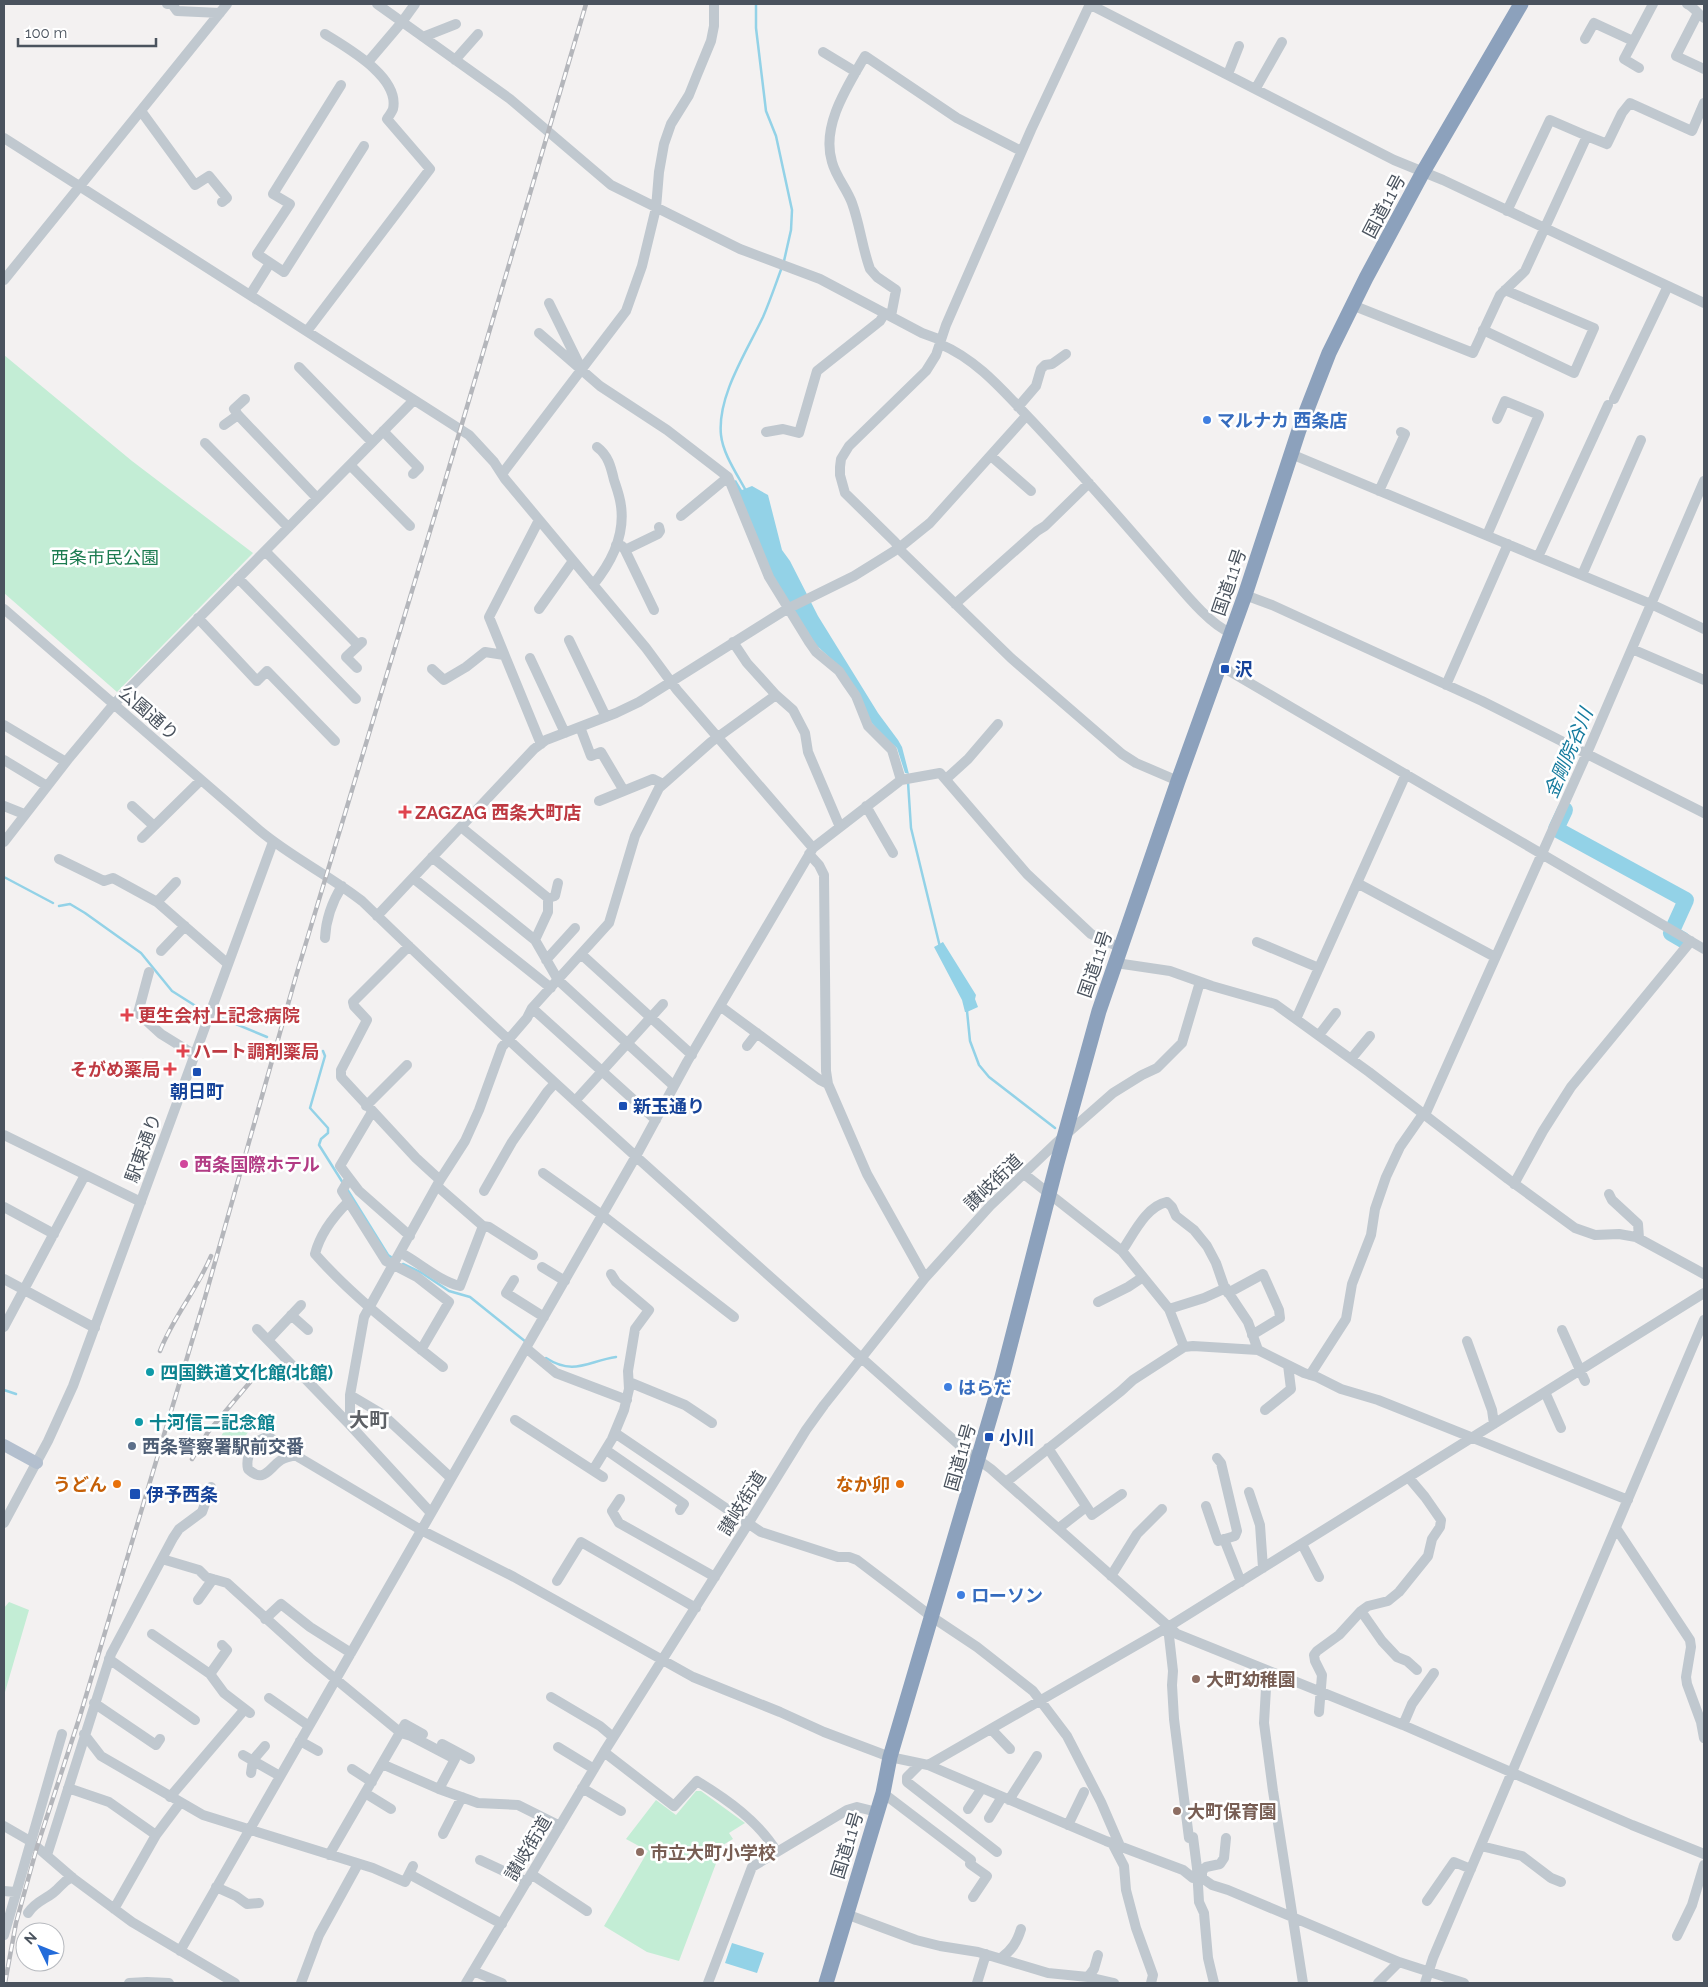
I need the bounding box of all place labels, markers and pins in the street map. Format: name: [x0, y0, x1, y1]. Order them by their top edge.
place label: マルナカ 西条店: [1217, 410, 1347, 431]
marker: マルナカ 西条店: [1201, 414, 1213, 426]
place label: 沢: [1235, 659, 1253, 680]
marker: 沢: [1219, 663, 1231, 675]
place label: ZAGZAG 西条大町店: [415, 802, 581, 823]
marker: ZAGZAG 西条大町店: [399, 806, 411, 818]
place label: 更生会村上記念病院: [138, 1005, 300, 1026]
marker: 更生会村上記念病院: [120, 1008, 134, 1022]
place label: ハート調剤薬局: [193, 1041, 319, 1062]
marker: ハート調剤薬局: [177, 1045, 189, 1057]
place label: そがめ薬局: [70, 1059, 160, 1080]
marker: そがめ薬局: [164, 1063, 176, 1075]
marker: 朝日町: [191, 1066, 203, 1078]
place label: 朝日町: [170, 1081, 224, 1102]
place label: 新玉通り: [633, 1096, 705, 1117]
marker: 新玉通り: [617, 1100, 629, 1112]
place label: 西条国際ホテル: [194, 1154, 320, 1175]
marker: 西条国際ホテル: [178, 1158, 190, 1170]
place label: 四国鉄道文化館(北館): [160, 1362, 333, 1383]
marker: 四国鉄道文化館(北館): [144, 1366, 156, 1378]
place label: はらだ: [958, 1377, 1012, 1398]
marker: はらだ: [942, 1381, 954, 1393]
place label: 十河信二記念館: [149, 1412, 275, 1433]
marker: 十河信二記念館: [133, 1416, 145, 1428]
place label: 小川: [999, 1427, 1035, 1448]
marker: 小川: [983, 1431, 995, 1443]
place label: 西条警察署駅前交番: [142, 1436, 304, 1457]
marker: 西条警察署駅前交番: [126, 1440, 138, 1452]
place label: うどん: [53, 1474, 107, 1495]
place label: なか卯: [836, 1474, 890, 1495]
marker: うどん: [111, 1478, 123, 1490]
marker: なか卯: [894, 1478, 906, 1490]
place label: 伊予西条: [146, 1484, 218, 1505]
marker: 伊予西条: [128, 1487, 142, 1501]
place label: ローソン: [971, 1585, 1043, 1606]
marker: ローソン: [955, 1589, 967, 1601]
place label: 大町幼稚園: [1206, 1669, 1296, 1690]
marker: 大町幼稚園: [1190, 1673, 1202, 1685]
place label: 大町保育園: [1187, 1801, 1277, 1822]
marker: 大町保育園: [1171, 1805, 1183, 1817]
place label: 市立大町小学校: [650, 1842, 776, 1863]
marker: 市立大町小学校: [634, 1846, 646, 1858]

